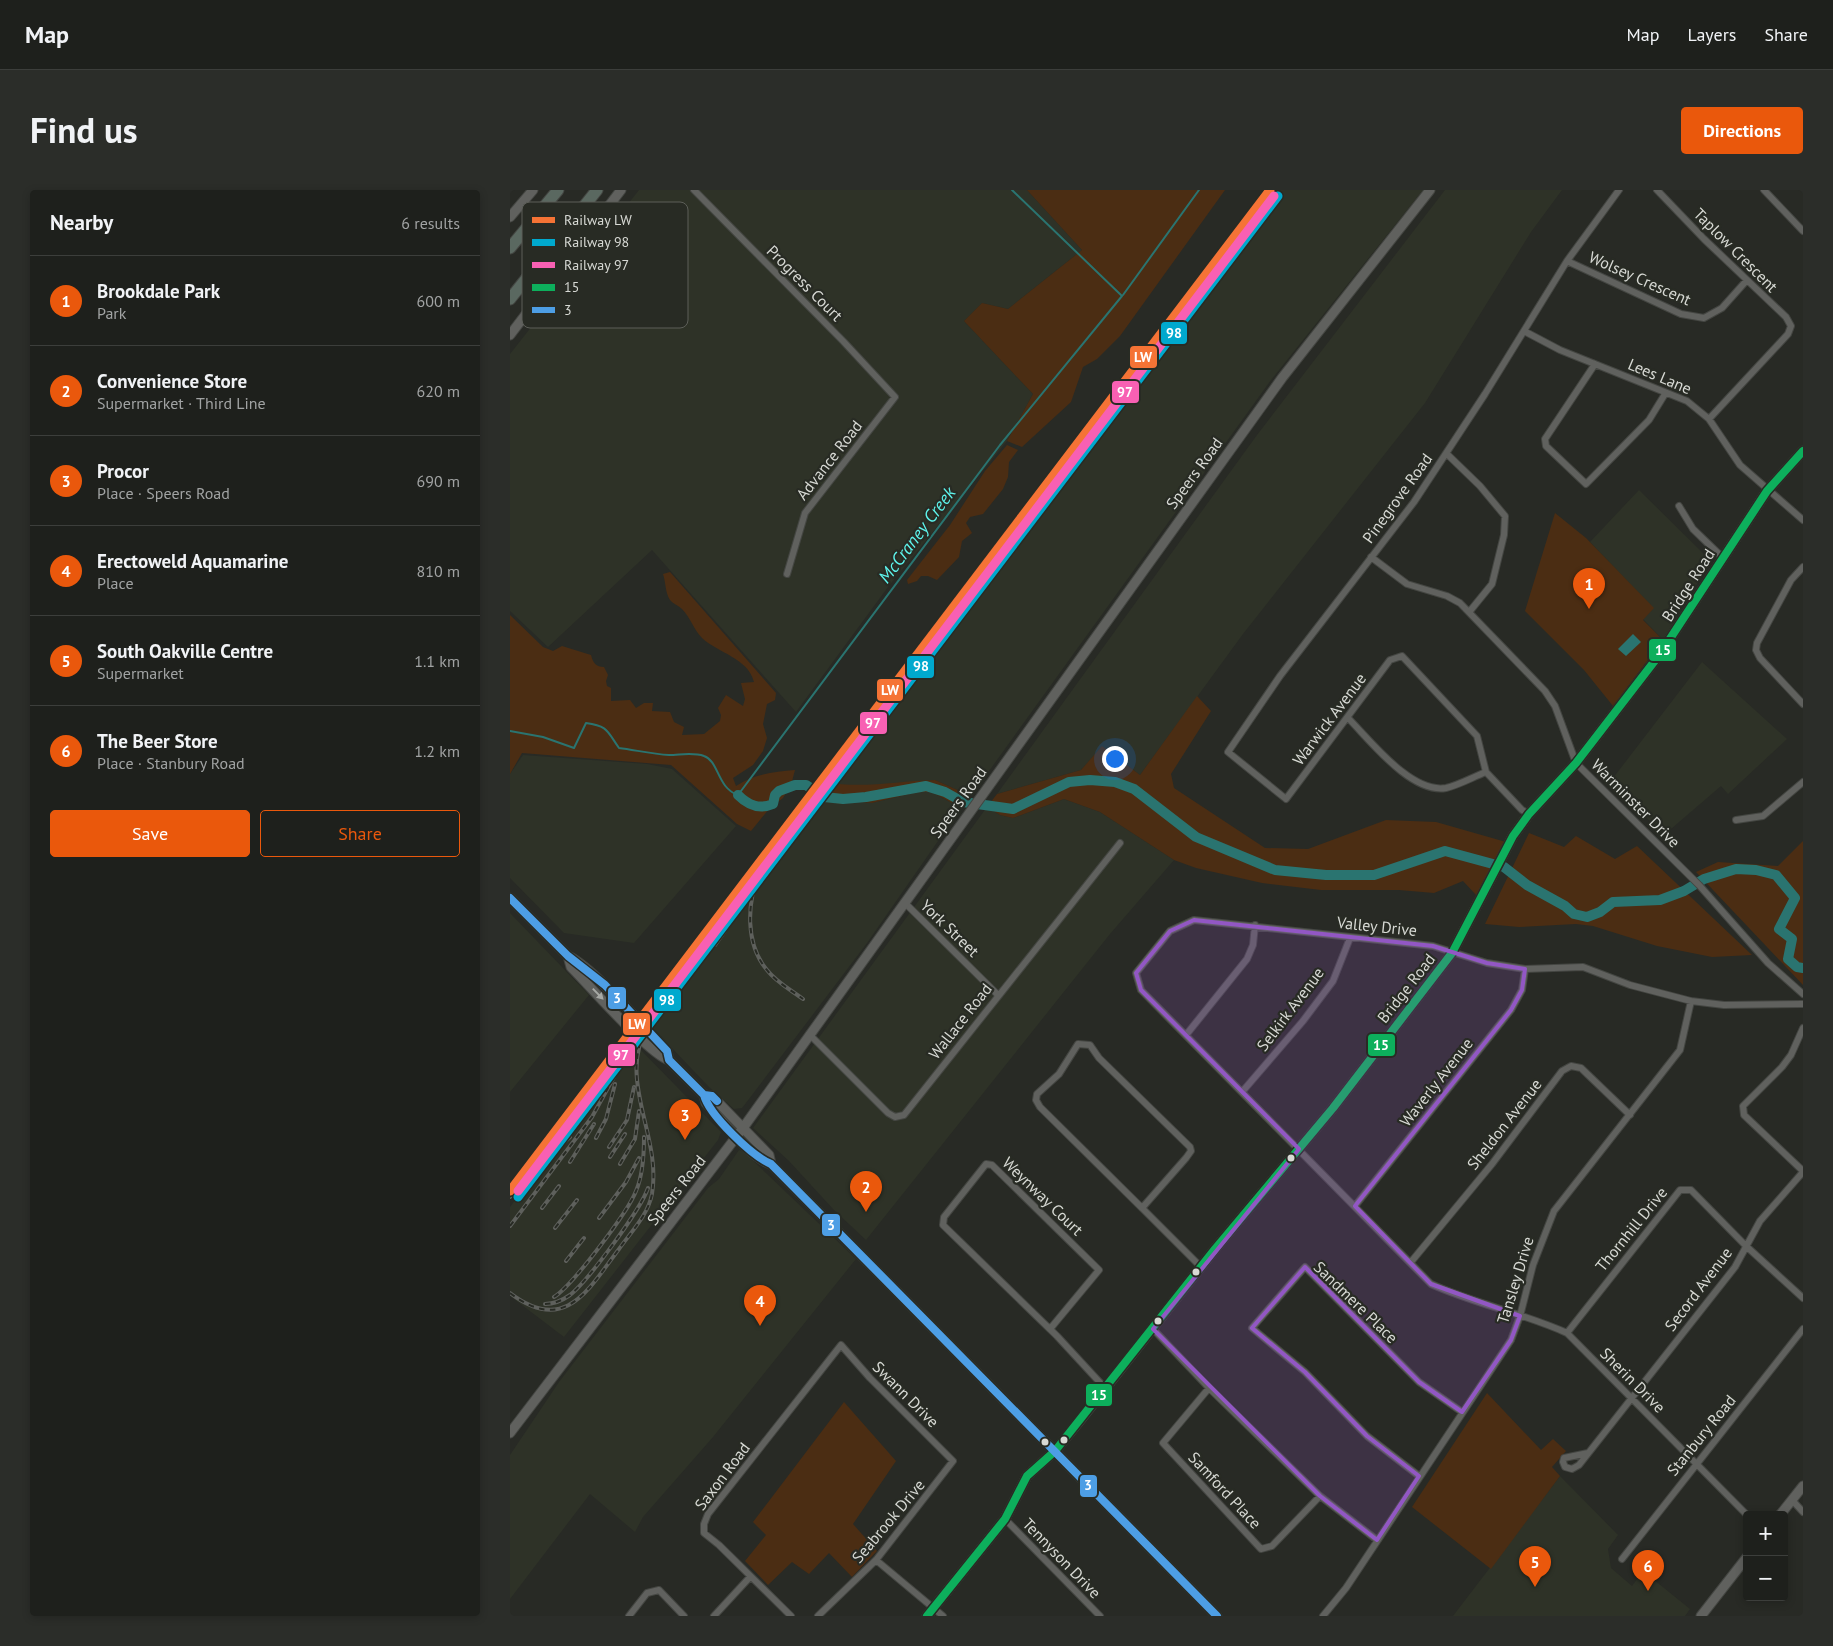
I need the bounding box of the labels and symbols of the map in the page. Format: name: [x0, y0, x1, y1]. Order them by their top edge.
legend: [522, 202, 688, 328]
street label: Taplow Crescent: [1690, 204, 1783, 297]
text: Railway LW: [564, 211, 632, 229]
text: Railway 98: [564, 233, 629, 251]
street label: Progress Court: [763, 241, 848, 326]
street label: Wolsey Crescent: [1586, 247, 1695, 310]
text: Railway 97: [564, 256, 629, 274]
text: 15: [564, 278, 579, 296]
text: 3: [564, 301, 572, 319]
line badge: 98: [1160, 321, 1188, 345]
text: 98: [1166, 324, 1182, 342]
line badge: LW: [1129, 345, 1158, 369]
text: LW: [1134, 348, 1153, 366]
street label: Lees Lane: [1625, 354, 1695, 398]
line badge: 97: [1111, 380, 1140, 404]
text: 97: [1117, 383, 1133, 401]
street label: Advance Road: [792, 416, 866, 504]
street label: Speers Road: [1161, 433, 1227, 513]
street label: Pinegrove Road: [1358, 449, 1436, 547]
water label: McCraney Creek: [873, 481, 961, 587]
street label: Bridge Road: [1657, 545, 1719, 625]
pin: 1: [1573, 568, 1605, 609]
line badge: 15: [1648, 638, 1677, 662]
text: 15: [1655, 641, 1671, 659]
line badge: 98: [906, 655, 935, 679]
text: 98: [913, 657, 929, 675]
street label: Warwick Avenue: [1288, 669, 1370, 769]
line badge: LW: [876, 678, 904, 702]
text: LW: [881, 681, 900, 699]
line badge: 97: [859, 711, 888, 735]
text: 97: [865, 714, 881, 732]
your location: [1102, 746, 1128, 772]
street label: Warminster Drive: [1587, 754, 1685, 852]
street label: Speers Road: [925, 762, 991, 842]
street label: York Street: [916, 895, 984, 961]
street label: Valley Drive: [1335, 912, 1418, 940]
street label: Bridge Road: [1373, 949, 1439, 1027]
street label: Selkirk Avenue: [1252, 963, 1328, 1055]
street label: Wallace Road: [924, 979, 996, 1063]
line badge: 3: [607, 986, 627, 1010]
one-way arrow: [592, 987, 604, 999]
line badge: 98: [653, 988, 682, 1012]
text: 3: [613, 989, 621, 1007]
text: 98: [659, 991, 675, 1009]
line badge: LW: [622, 1012, 651, 1036]
text: LW: [628, 1015, 647, 1033]
line badge: 15: [1367, 1033, 1396, 1057]
street label: Waverly Avenue: [1395, 1034, 1477, 1130]
text: 15: [1373, 1036, 1389, 1054]
line badge: 97: [607, 1043, 636, 1067]
text: 97: [613, 1046, 629, 1064]
street label: Sheldon Avenue: [1462, 1075, 1546, 1173]
pin: 3: [669, 1099, 701, 1140]
street label: Speers Road: [642, 1151, 710, 1229]
street label: Weynway Court: [998, 1152, 1088, 1240]
unlabelled marker: [1286, 1153, 1296, 1163]
pin: 2: [850, 1171, 882, 1212]
street label: Thornhill Drive: [1591, 1183, 1671, 1275]
line badge: 3: [821, 1213, 841, 1237]
text: 3: [827, 1216, 835, 1234]
street label: Tansley Drive: [1492, 1234, 1538, 1326]
street label: Secord Avenue: [1660, 1243, 1736, 1335]
street label: Sandmere Place: [1310, 1257, 1402, 1347]
unlabelled marker: [1191, 1267, 1201, 1277]
pin: 4: [744, 1285, 776, 1326]
unlabelled marker: [1153, 1316, 1163, 1326]
street label: Sherin Drive: [1596, 1343, 1670, 1417]
street label: Swann Drive: [869, 1357, 943, 1431]
line badge: 15: [1085, 1383, 1113, 1407]
text: 15: [1091, 1386, 1107, 1404]
street label: Stanbury Road: [1662, 1390, 1740, 1480]
unlabelled marker: [1059, 1435, 1069, 1445]
unlabelled marker: [1040, 1437, 1050, 1447]
street label: Saxon Road: [690, 1438, 754, 1514]
street label: Samford Place: [1184, 1447, 1266, 1533]
line badge: 3: [1079, 1474, 1098, 1498]
street label: Seabrook Drive: [847, 1475, 929, 1567]
text: 3: [1084, 1476, 1092, 1494]
street label: Tennyson Drive: [1019, 1514, 1105, 1602]
pin: 5: [1519, 1546, 1551, 1587]
pin: 6: [1632, 1550, 1664, 1591]

